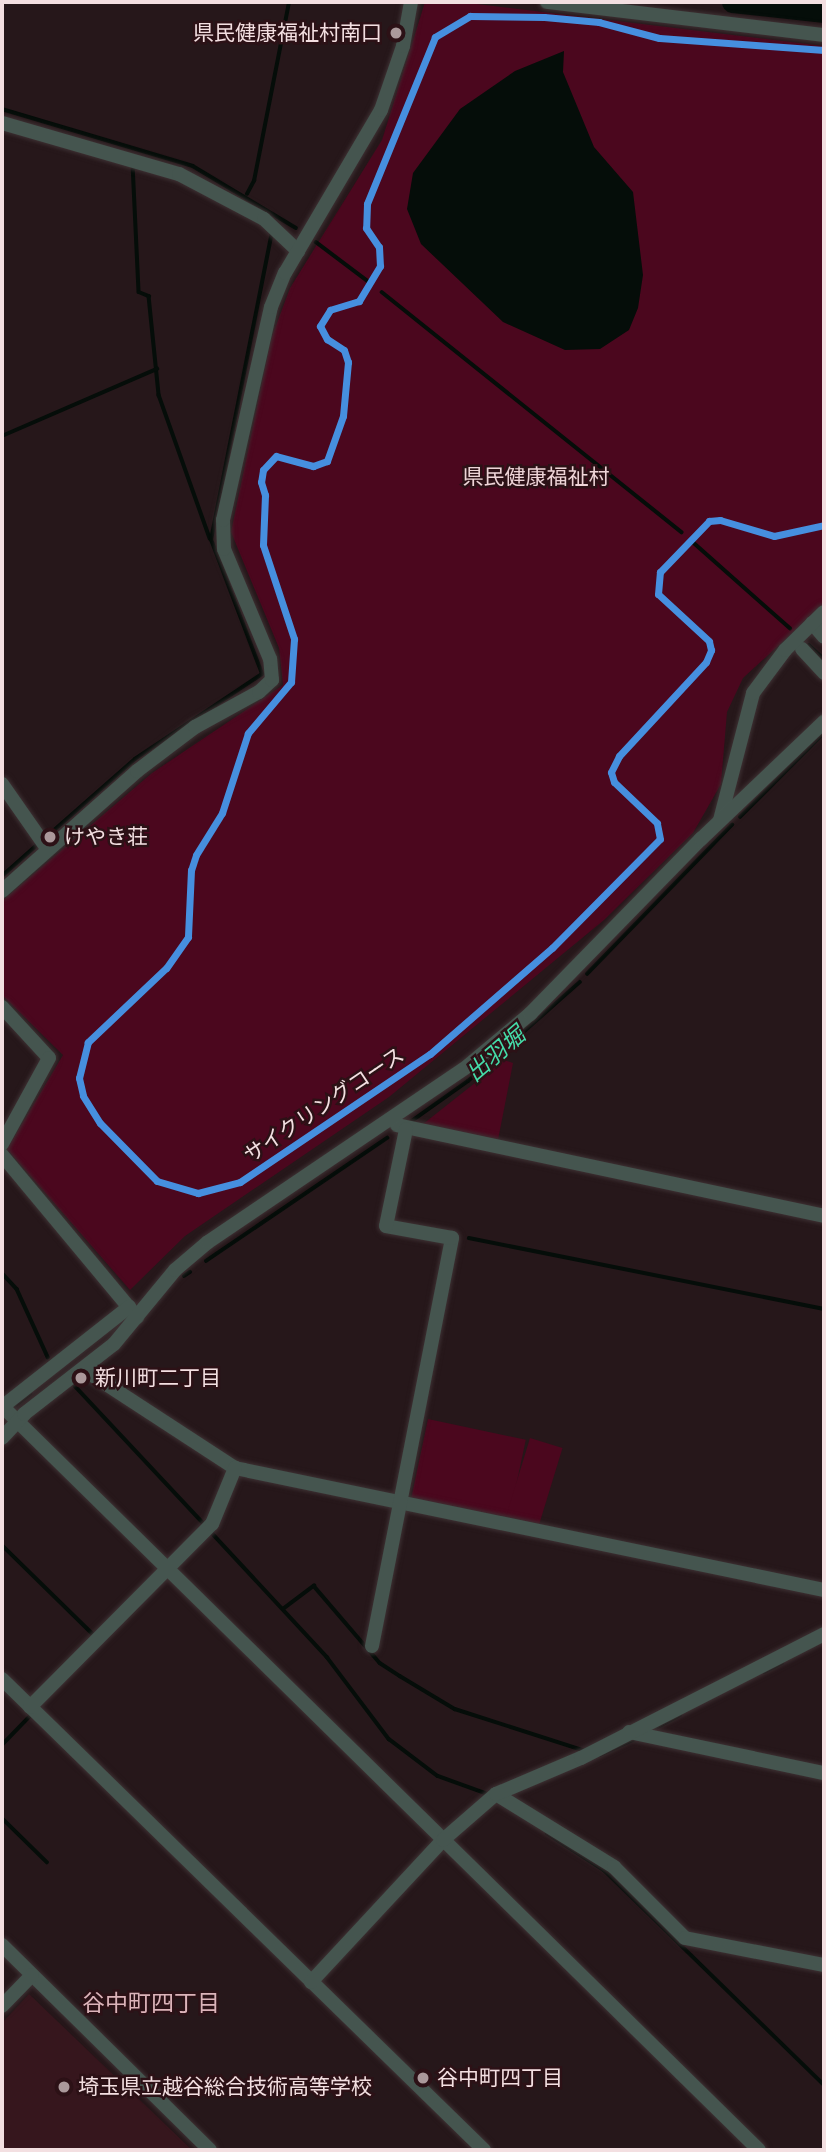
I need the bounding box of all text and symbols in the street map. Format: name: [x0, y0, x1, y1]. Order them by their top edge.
place label: 県民健康福祉村南口: [193, 20, 382, 46]
marker: 県民健康福祉村南口: [388, 25, 404, 41]
park label: 県民健康福祉村: [463, 464, 609, 490]
place label: けやき荘: [64, 824, 148, 850]
marker: けやき荘: [42, 829, 58, 845]
water label: 出羽堀: [461, 1022, 531, 1088]
street label: サイクリングコース: [239, 1042, 409, 1168]
place label: 新川町二丁目: [95, 1365, 221, 1391]
marker: 新川町二丁目: [73, 1370, 89, 1386]
district label: 谷中町四丁目: [82, 1990, 220, 2018]
place label: 谷中町四丁目: [437, 2065, 563, 2091]
marker: 谷中町四丁目: [415, 2070, 431, 2086]
place label: 埼玉県立越谷総合技術高等学校: [78, 2074, 372, 2100]
marker: 埼玉県立越谷総合技術高等学校: [56, 2079, 72, 2095]

